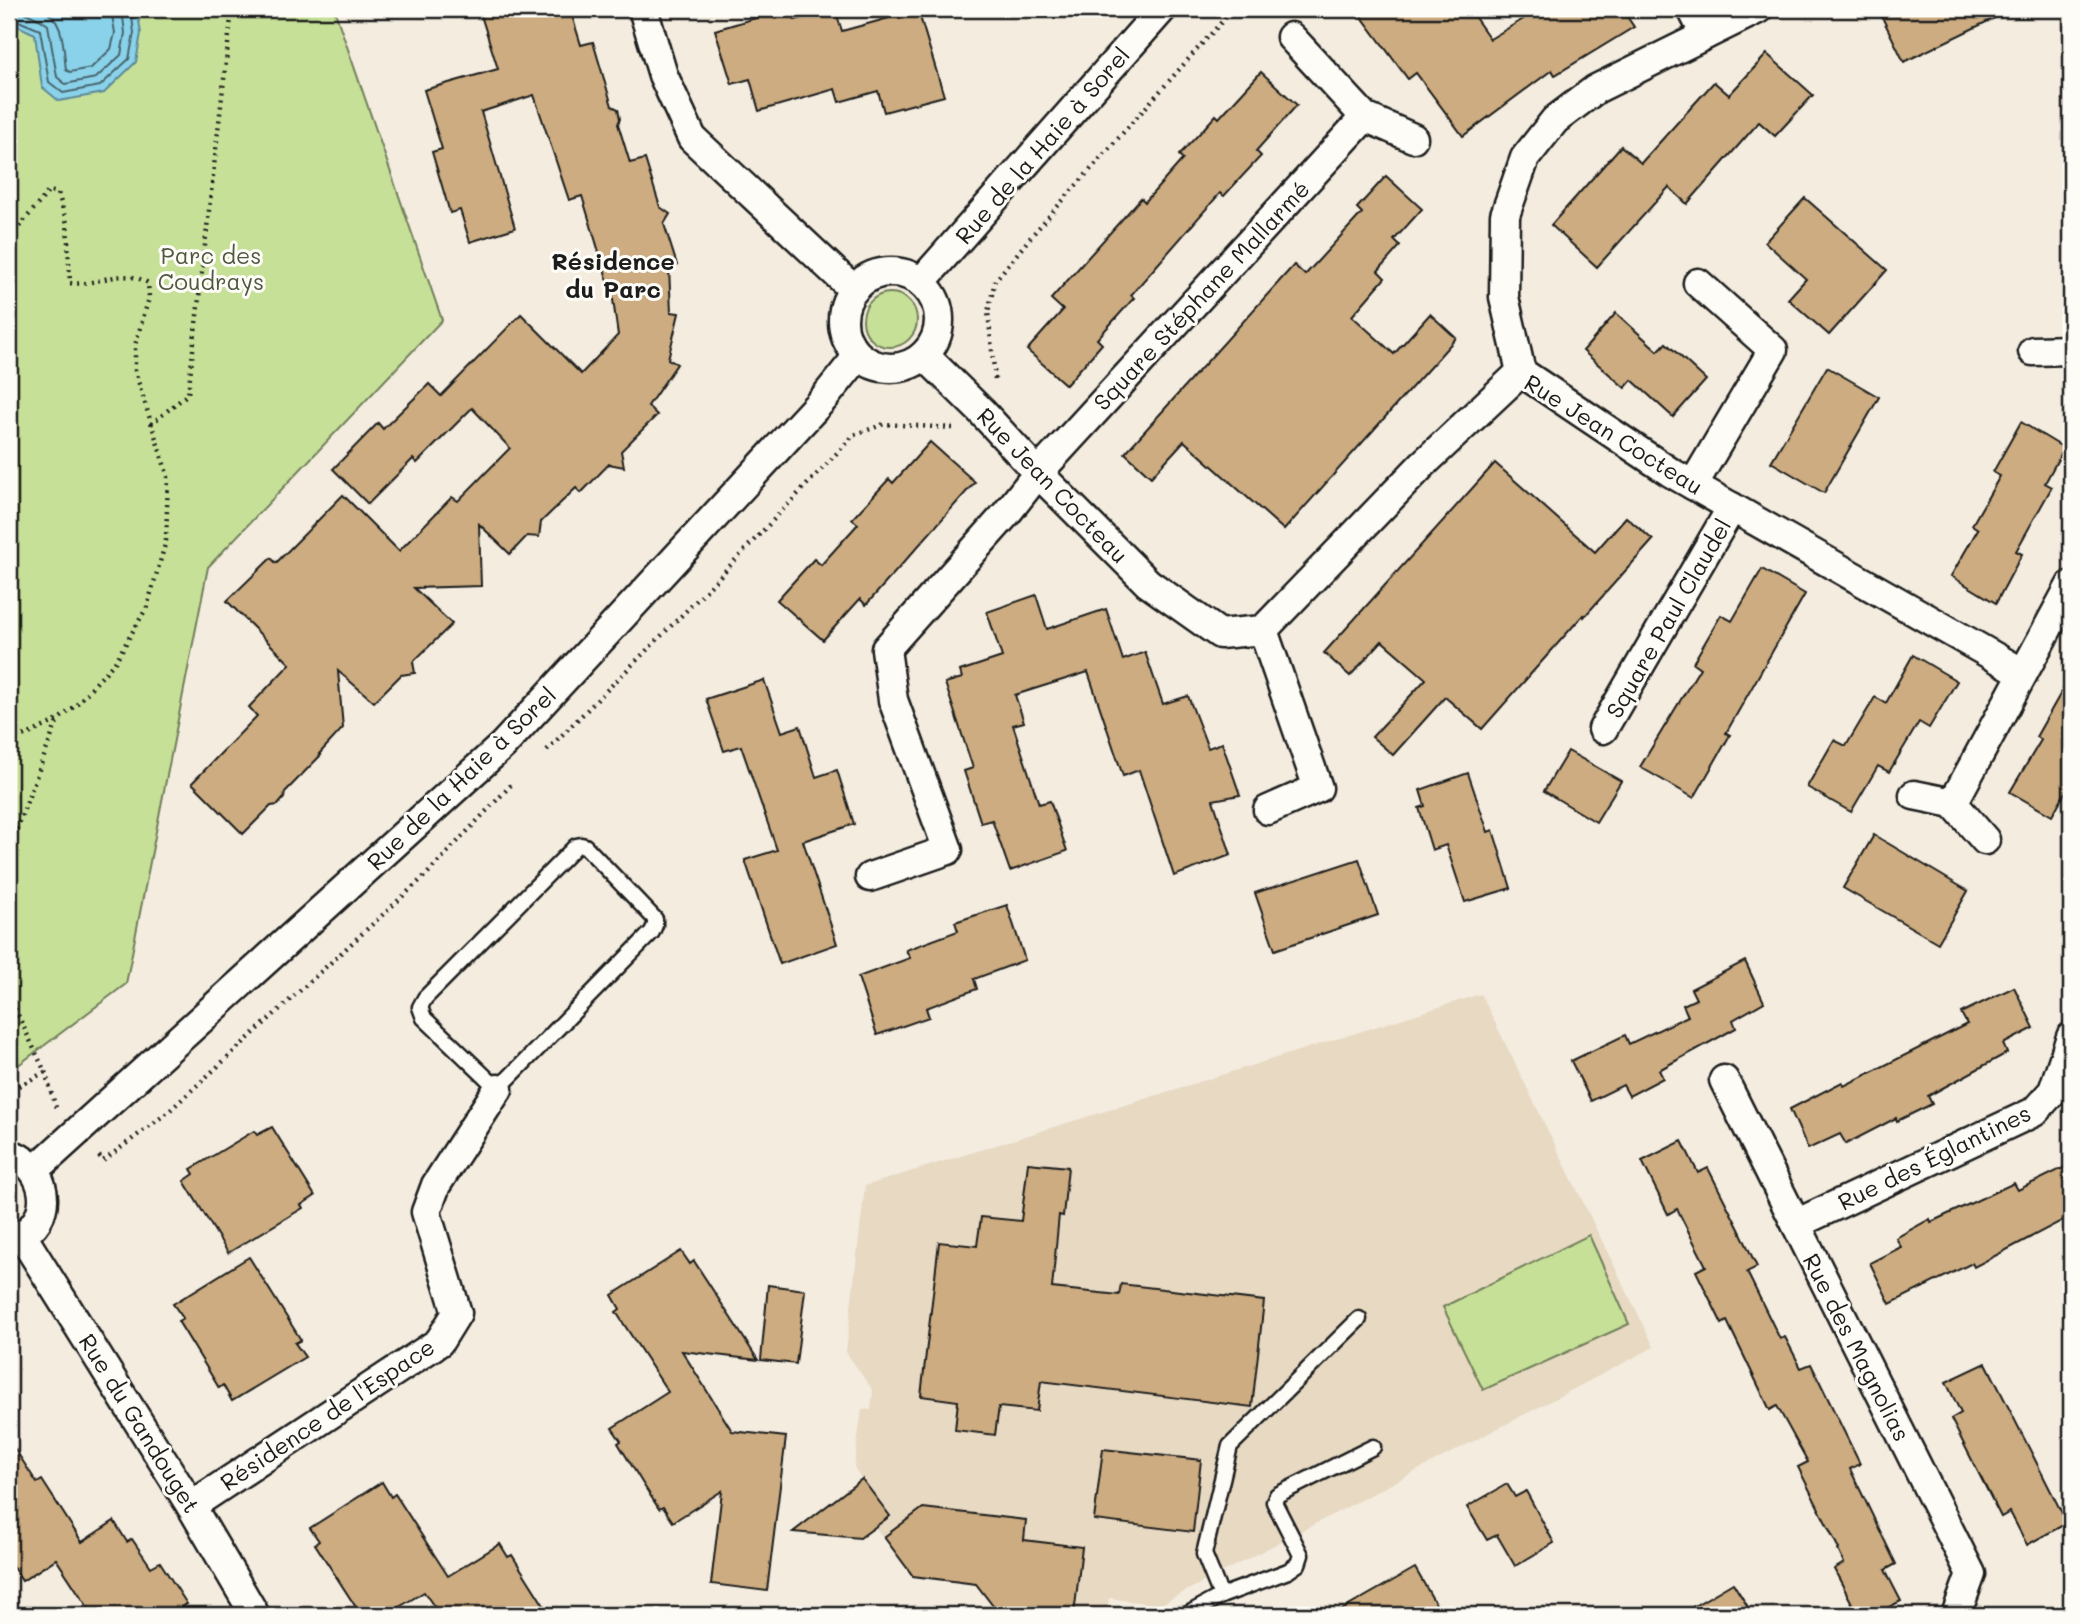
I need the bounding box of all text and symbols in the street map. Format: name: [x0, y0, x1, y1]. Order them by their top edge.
street label: Rue de la Haie à Sorel: [948, 40, 1136, 250]
street label: Square Stéphane Mallarmé: [1087, 174, 1315, 416]
park label: Parc des Coudrays: [158, 240, 264, 296]
district label: Résidence du Parc: [551, 245, 675, 304]
street label: Rue Jean Cocteau: [1519, 367, 1709, 501]
street label: Rue Jean Cocteau: [971, 401, 1135, 569]
street label: Square Paul Claudel: [1599, 513, 1737, 723]
street label: Rue de la Haie à Sorel: [360, 680, 562, 876]
street label: Rue des Églantines: [1833, 1097, 2035, 1217]
street label: Rue des Magnolias: [1797, 1248, 1917, 1446]
street label: Rue du Gandouget: [73, 1328, 207, 1518]
street label: Résidence de l'Espace: [214, 1331, 440, 1497]

